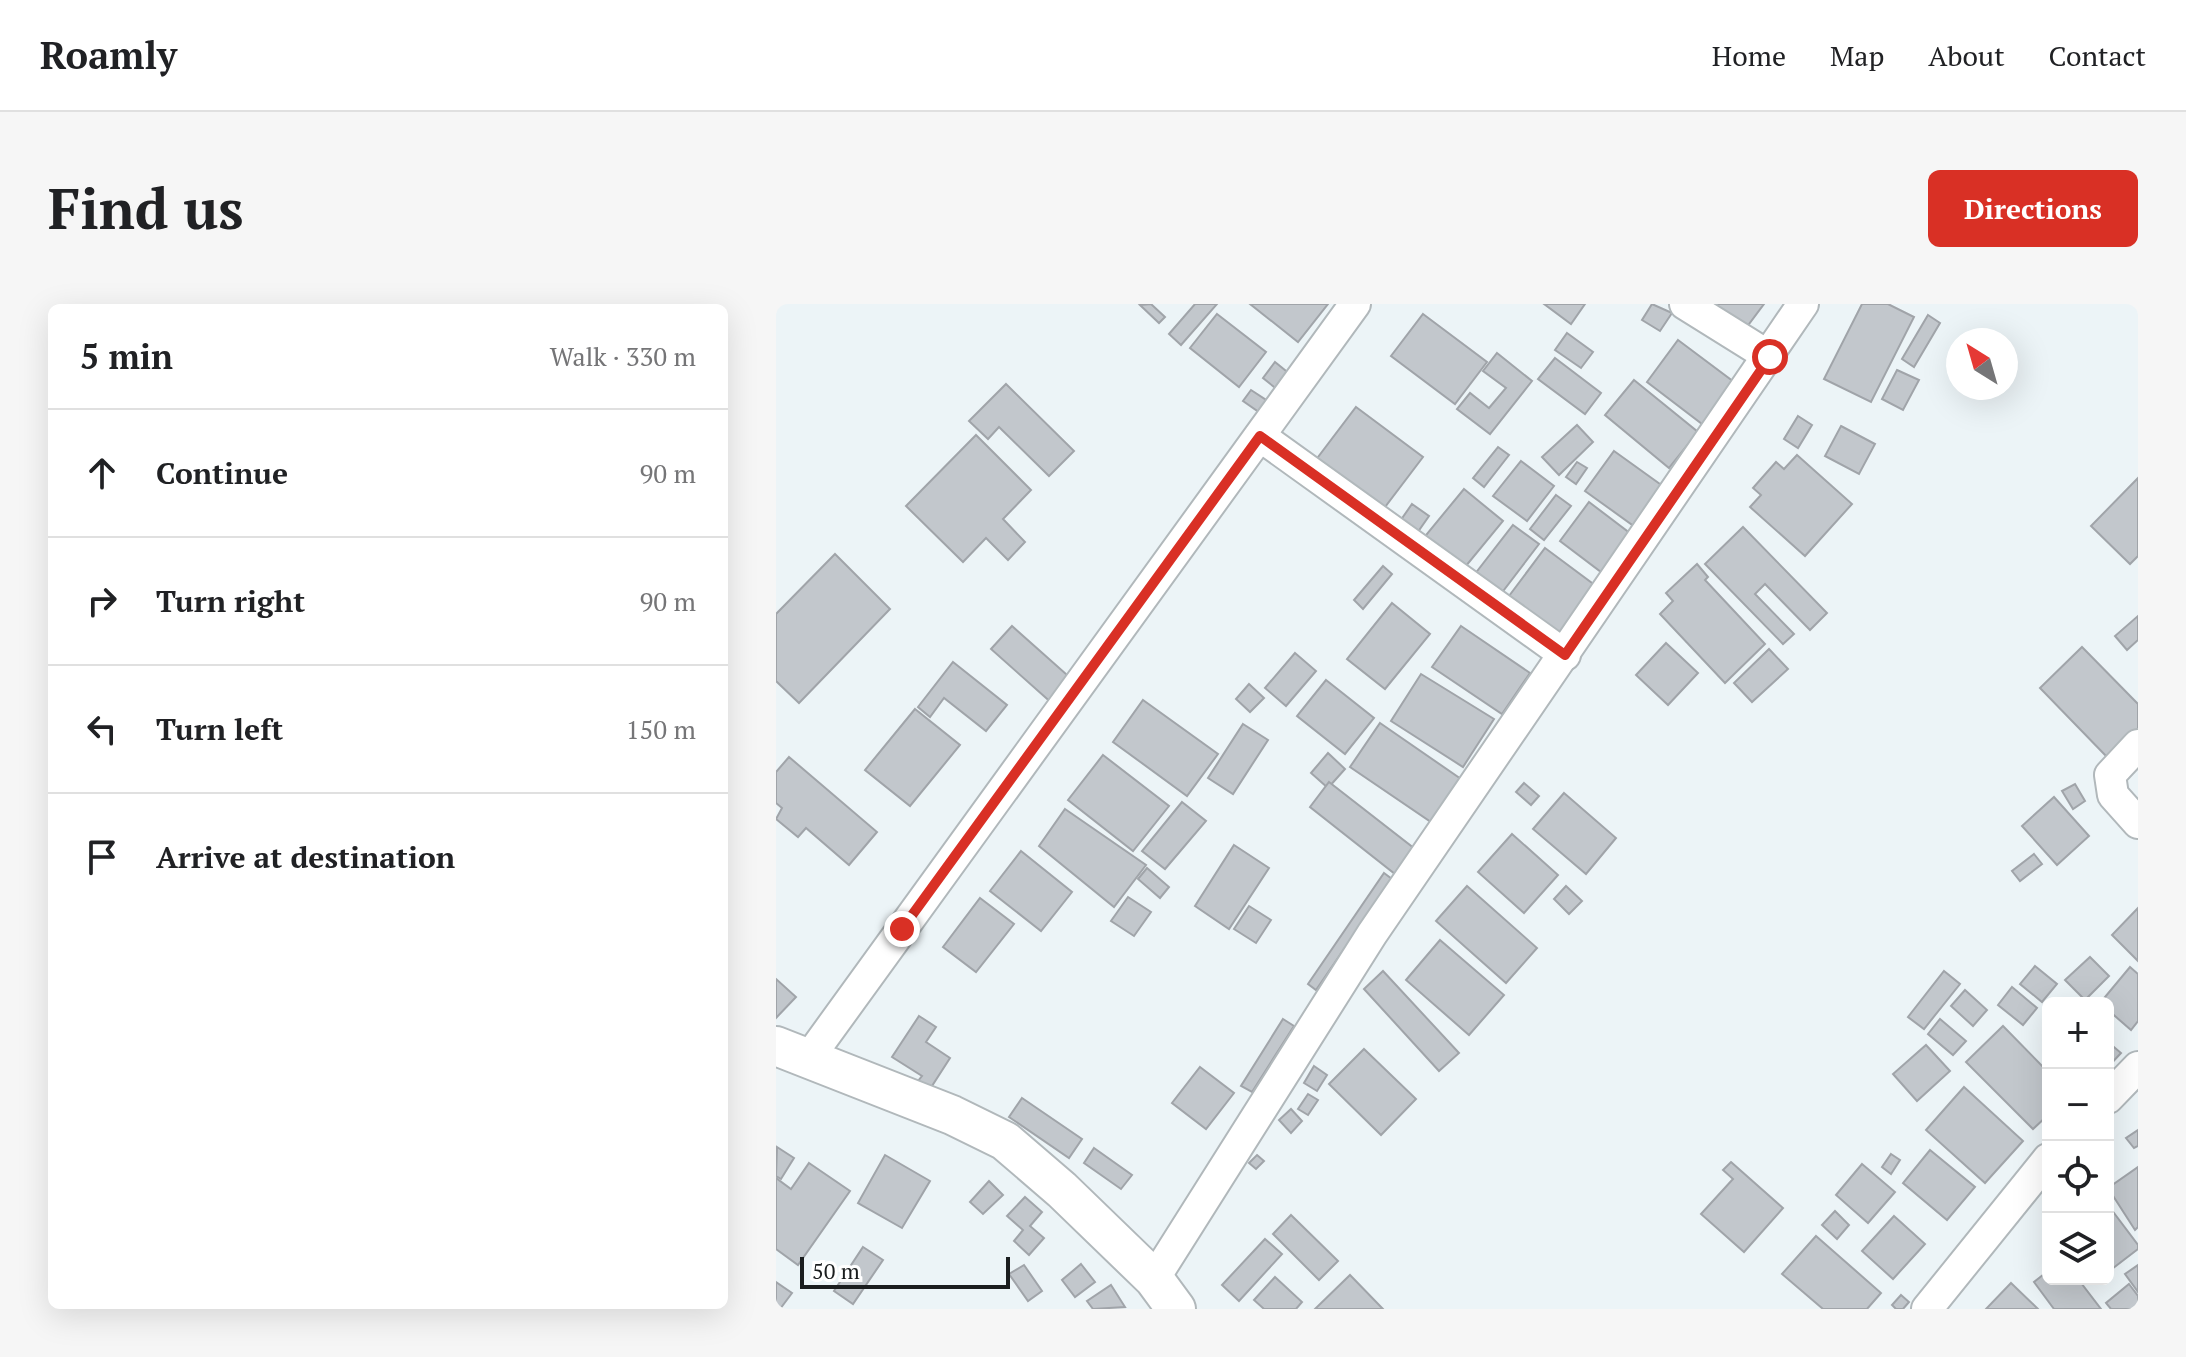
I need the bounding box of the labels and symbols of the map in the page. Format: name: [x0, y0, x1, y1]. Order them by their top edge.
north arrow: [1946, 328, 2018, 400]
route start: [1752, 339, 1788, 375]
route end: [884, 911, 920, 947]
scale bar: [800, 1253, 1010, 1289]

